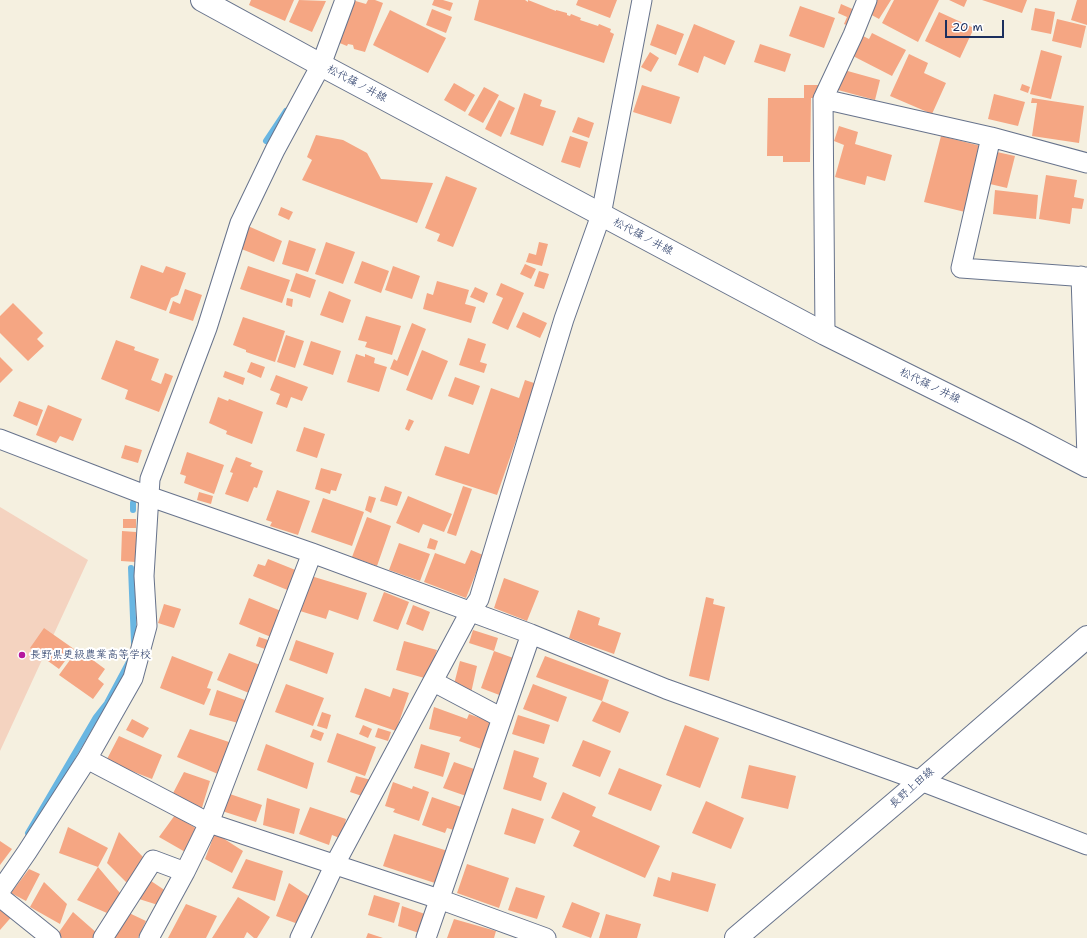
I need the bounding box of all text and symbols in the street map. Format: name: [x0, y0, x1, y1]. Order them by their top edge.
scale bar: [947, 12, 1006, 38]
text: 20 m: [952, 19, 983, 35]
street label: 松代篠ノ井線: [325, 63, 389, 105]
street label: 松代篠ノ井線: [611, 216, 675, 258]
street label: 松代篠ノ井線: [897, 366, 963, 406]
place label: 長野県更級農業高等学校: [30, 648, 151, 662]
marker: 長野県更級農業高等学校: [17, 650, 27, 660]
street label: 長野上田線: [887, 765, 937, 811]

